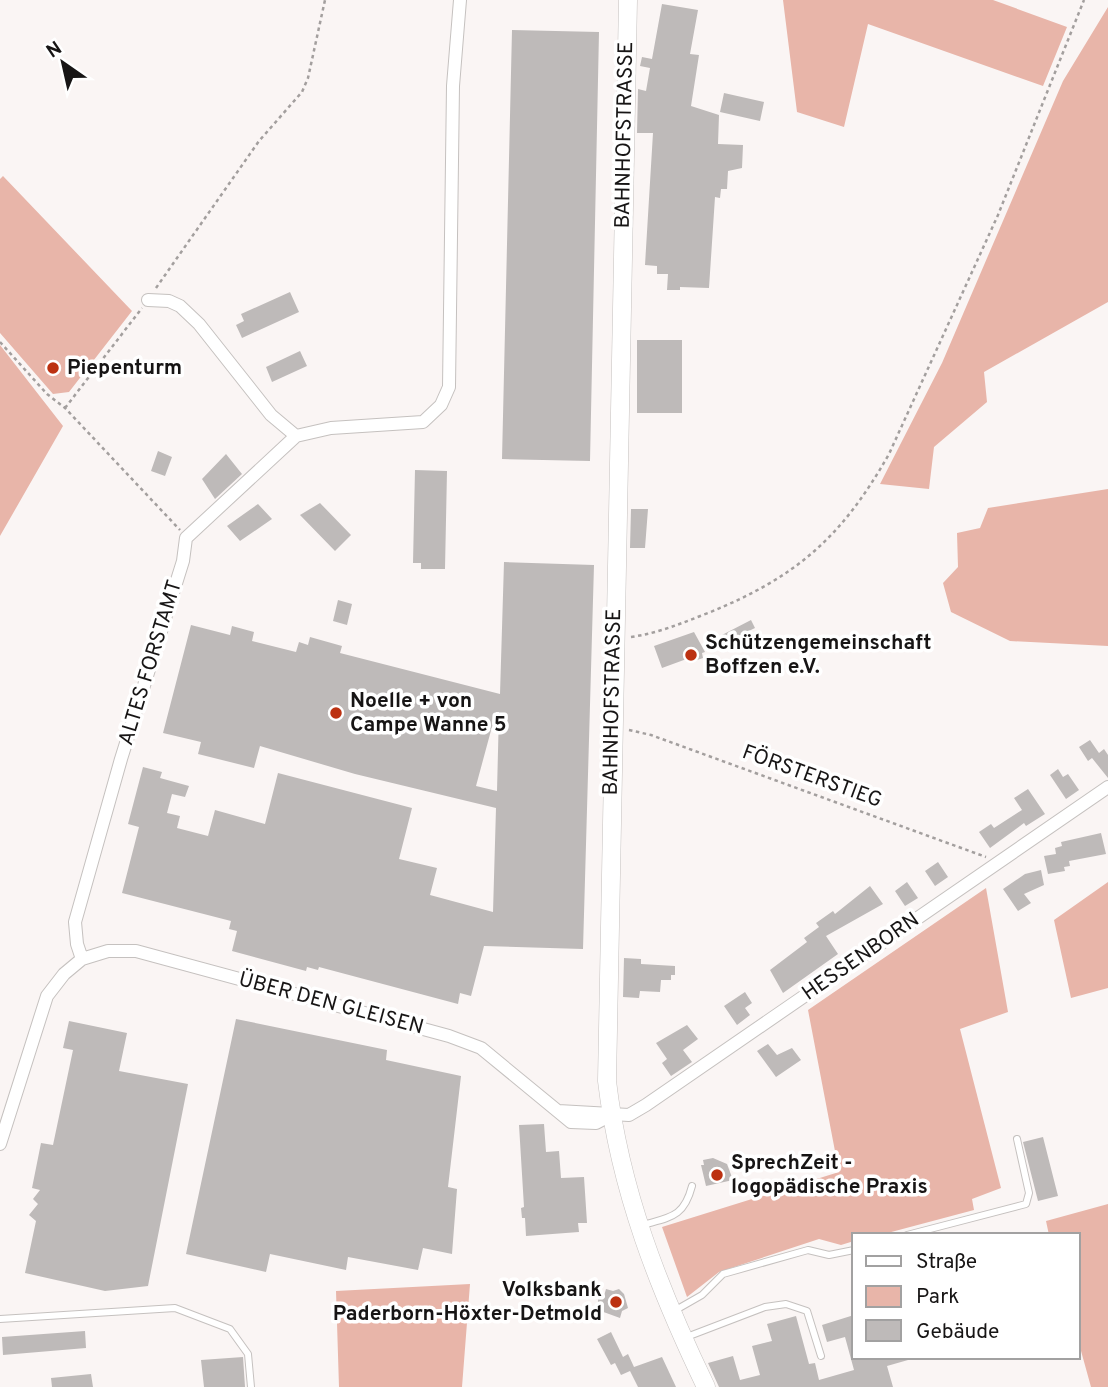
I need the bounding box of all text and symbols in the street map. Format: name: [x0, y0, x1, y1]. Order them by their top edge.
north arrow: [28, 28, 98, 98]
text: N: [42, 37, 67, 64]
street label: BAHNHOFSTRASSE: [610, 41, 640, 229]
place label: Piepenturm: [67, 355, 182, 382]
marker: Piepenturm: [45, 360, 61, 376]
street label: ALTES FORSTAMT: [113, 577, 189, 749]
street label: BAHNHOFSTRASSE: [598, 608, 628, 796]
place label: Schützengemeinschaft Boffzen e.V.: [705, 630, 932, 681]
marker: Schützengemeinschaft Boffzen e.V.: [683, 647, 699, 663]
place label: Noelle + von Campe Wanne 5: [350, 688, 507, 739]
marker: Noelle + von Campe Wanne 5: [328, 705, 344, 721]
street label: FÖRSTERSTIEG: [738, 739, 886, 815]
street label: HESSENBORN: [797, 907, 925, 1007]
street label: ÜBER DEN GLEISEN: [236, 966, 426, 1042]
place label: SprechZeit - logopädische Praxis: [731, 1150, 928, 1201]
marker: SprechZeit - logopädische Praxis: [709, 1167, 725, 1183]
legend: [852, 1233, 1080, 1359]
text: Straße: [916, 1249, 977, 1276]
place label: Volksbank Paderborn-Höxter-Detmold: [333, 1277, 602, 1328]
text: Park: [916, 1284, 959, 1311]
marker: Volksbank Paderborn-Höxter-Detmold: [608, 1294, 624, 1310]
text: Gebäude: [916, 1319, 999, 1346]

